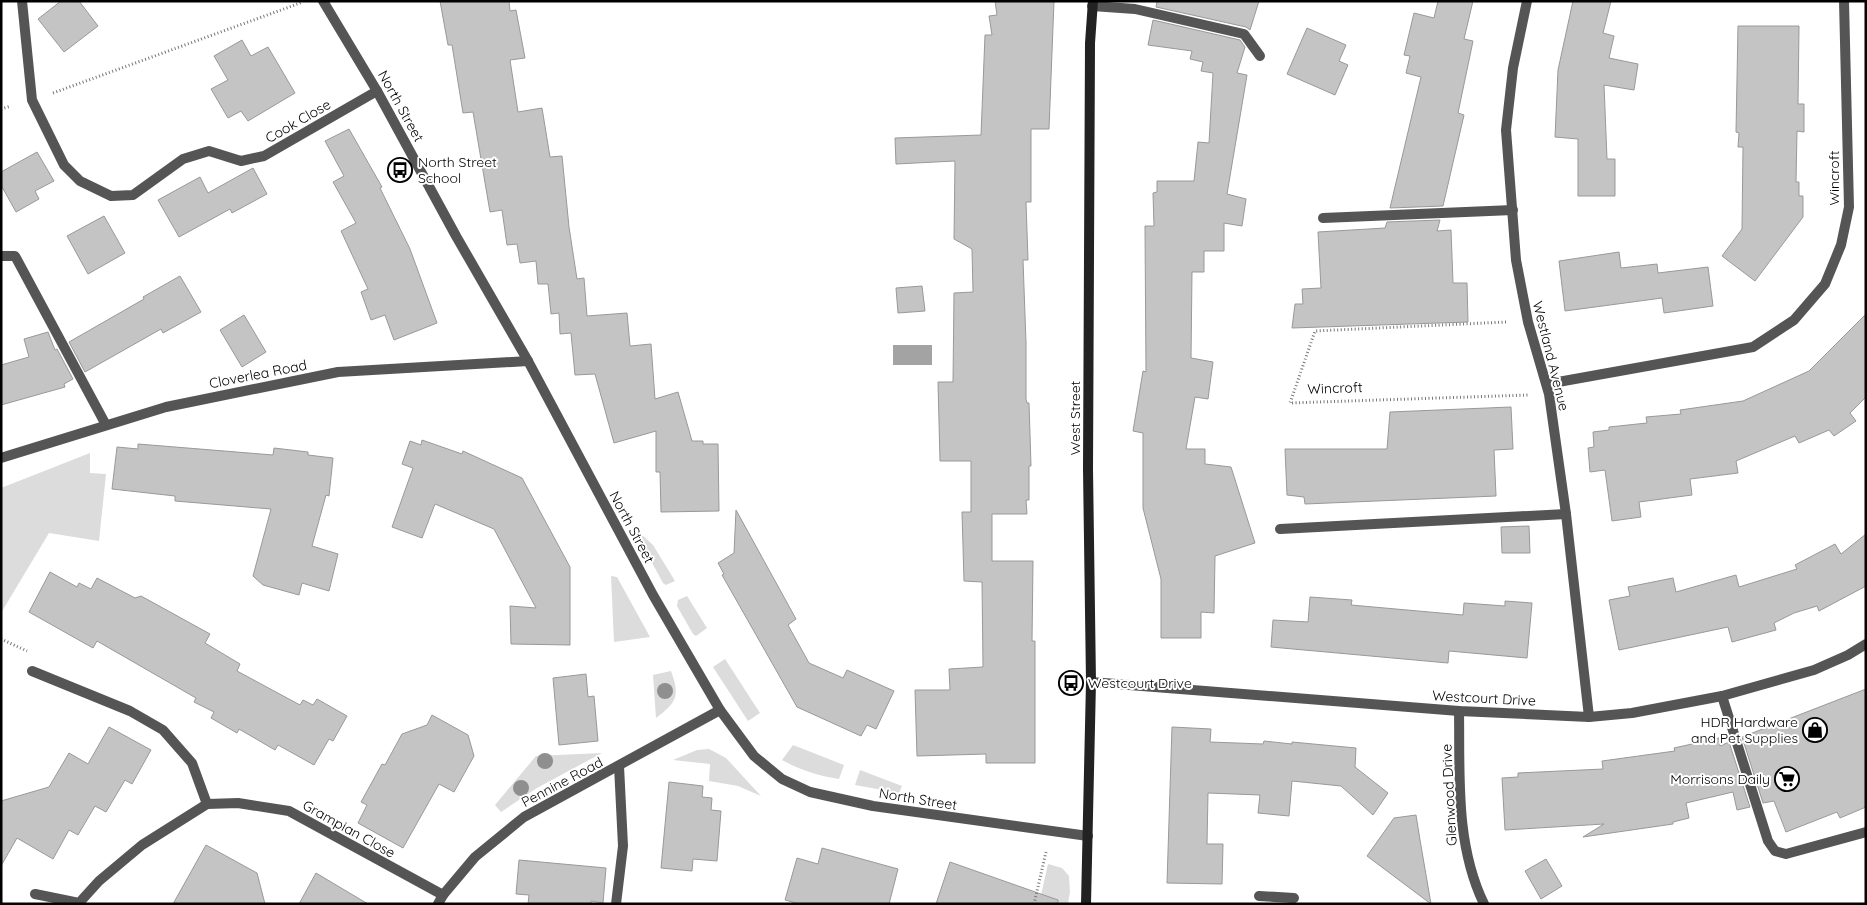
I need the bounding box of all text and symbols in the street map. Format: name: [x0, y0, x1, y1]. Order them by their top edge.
street label: North Street: [374, 67, 428, 145]
street label: Cook Close: [262, 95, 334, 147]
street label: Wincroft: [1825, 150, 1843, 206]
place label: North Street School: [418, 153, 497, 187]
bus stop icon: North Street School: [387, 157, 413, 183]
street label: Westland Avenue: [1529, 299, 1573, 413]
street label: Cloverlea Road: [208, 356, 308, 392]
street label: Wincroft: [1307, 378, 1363, 398]
street label: West Street: [1066, 380, 1084, 455]
street label: North Street: [606, 488, 659, 566]
bus stop icon: Westcourt Drive: [1058, 670, 1084, 696]
place label: Westcourt Drive: [1088, 674, 1192, 692]
street label: Westcourt Drive: [1432, 686, 1536, 710]
place label: HDR Hardware and Pet Supplies: [1691, 713, 1798, 747]
shop icon: HDR Hardware and Pet Supplies: [1802, 717, 1828, 743]
street label: Glenwood Drive: [1437, 743, 1461, 847]
street label: Pennine Road: [518, 753, 606, 811]
supermarket icon: Morrisons Daily: [1774, 766, 1800, 792]
place label: Morrisons Daily: [1670, 770, 1770, 788]
street label: North Street: [878, 784, 959, 814]
street label: Grampian Close: [299, 796, 399, 862]

